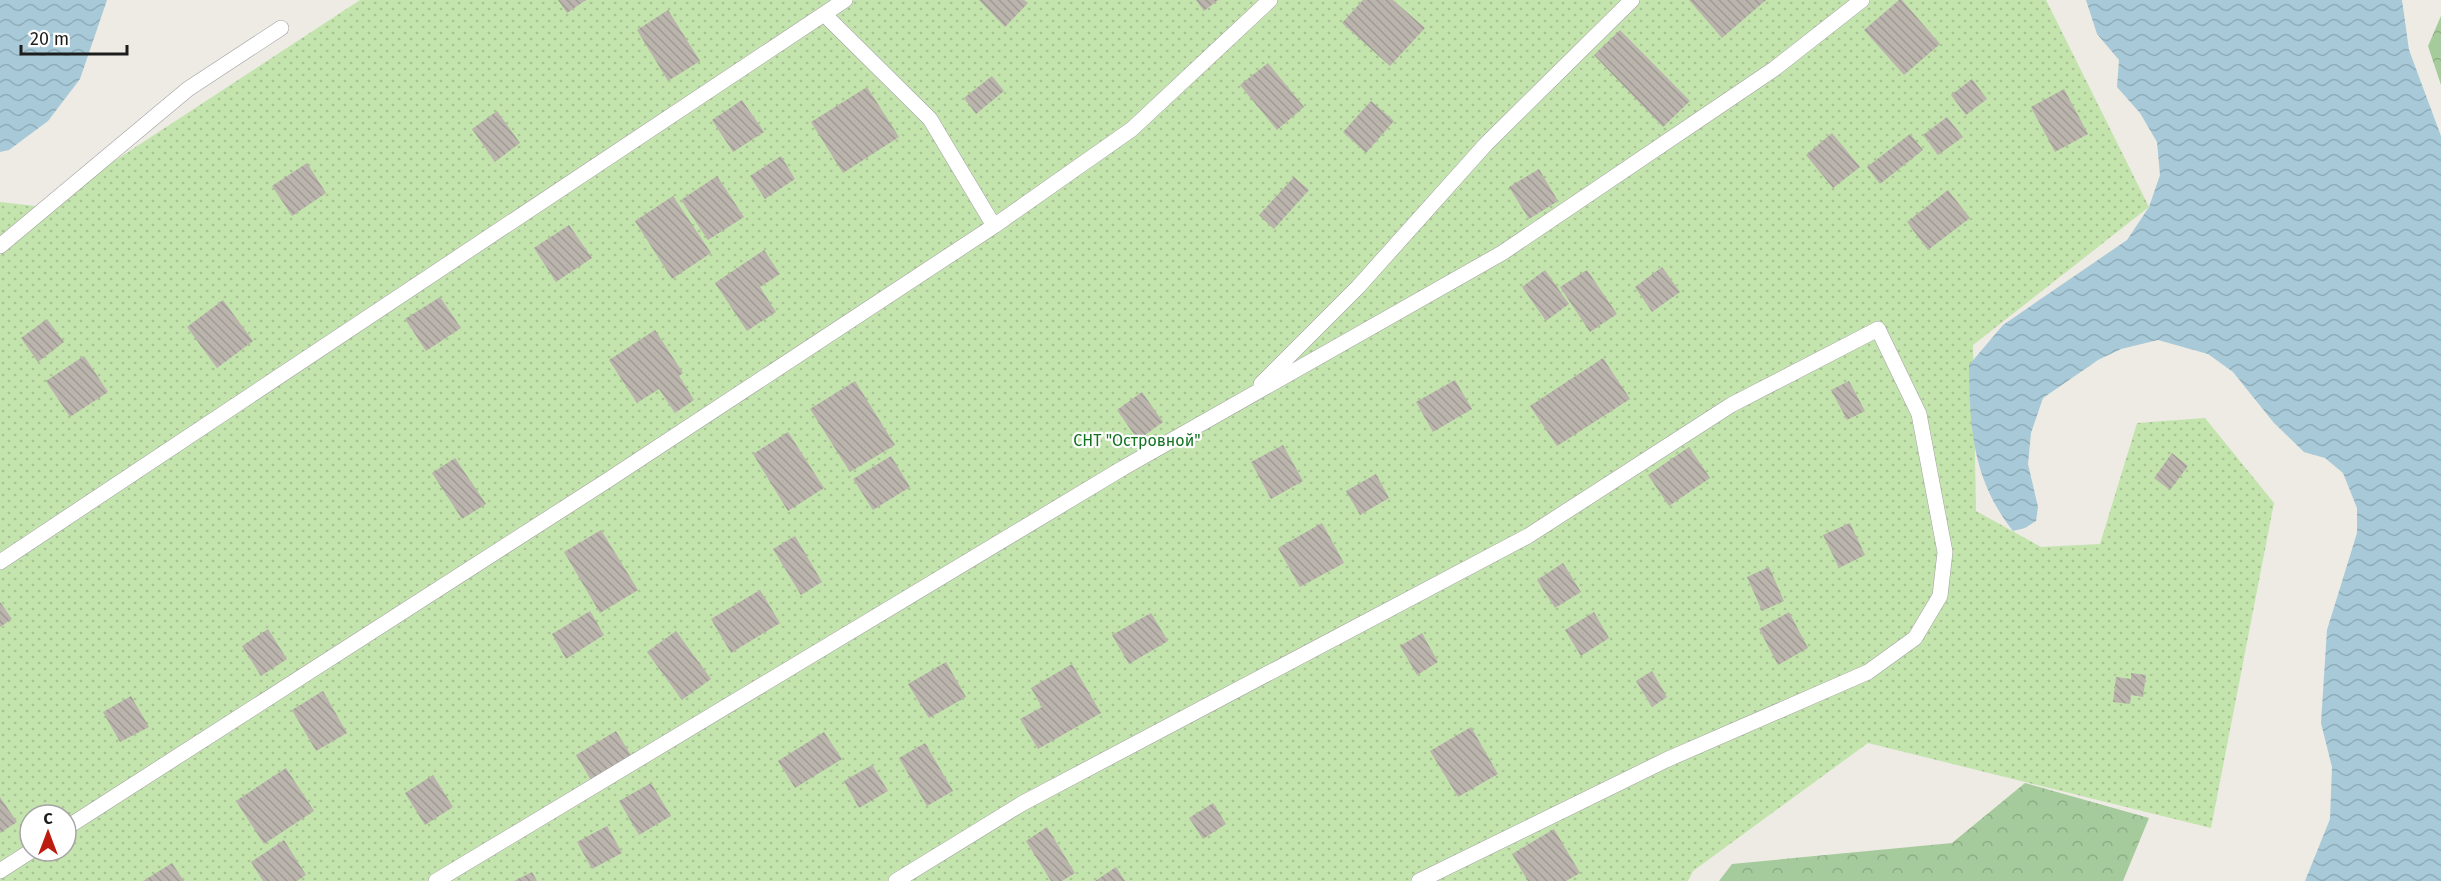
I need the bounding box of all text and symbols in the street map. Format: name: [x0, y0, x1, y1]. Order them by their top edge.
scale bar: [21, 18, 128, 56]
text: 20 m: [30, 28, 69, 50]
park label: СНТ "Островной": [1073, 431, 1201, 450]
north arrow: [18, 803, 78, 863]
text: С: [43, 809, 53, 828]

